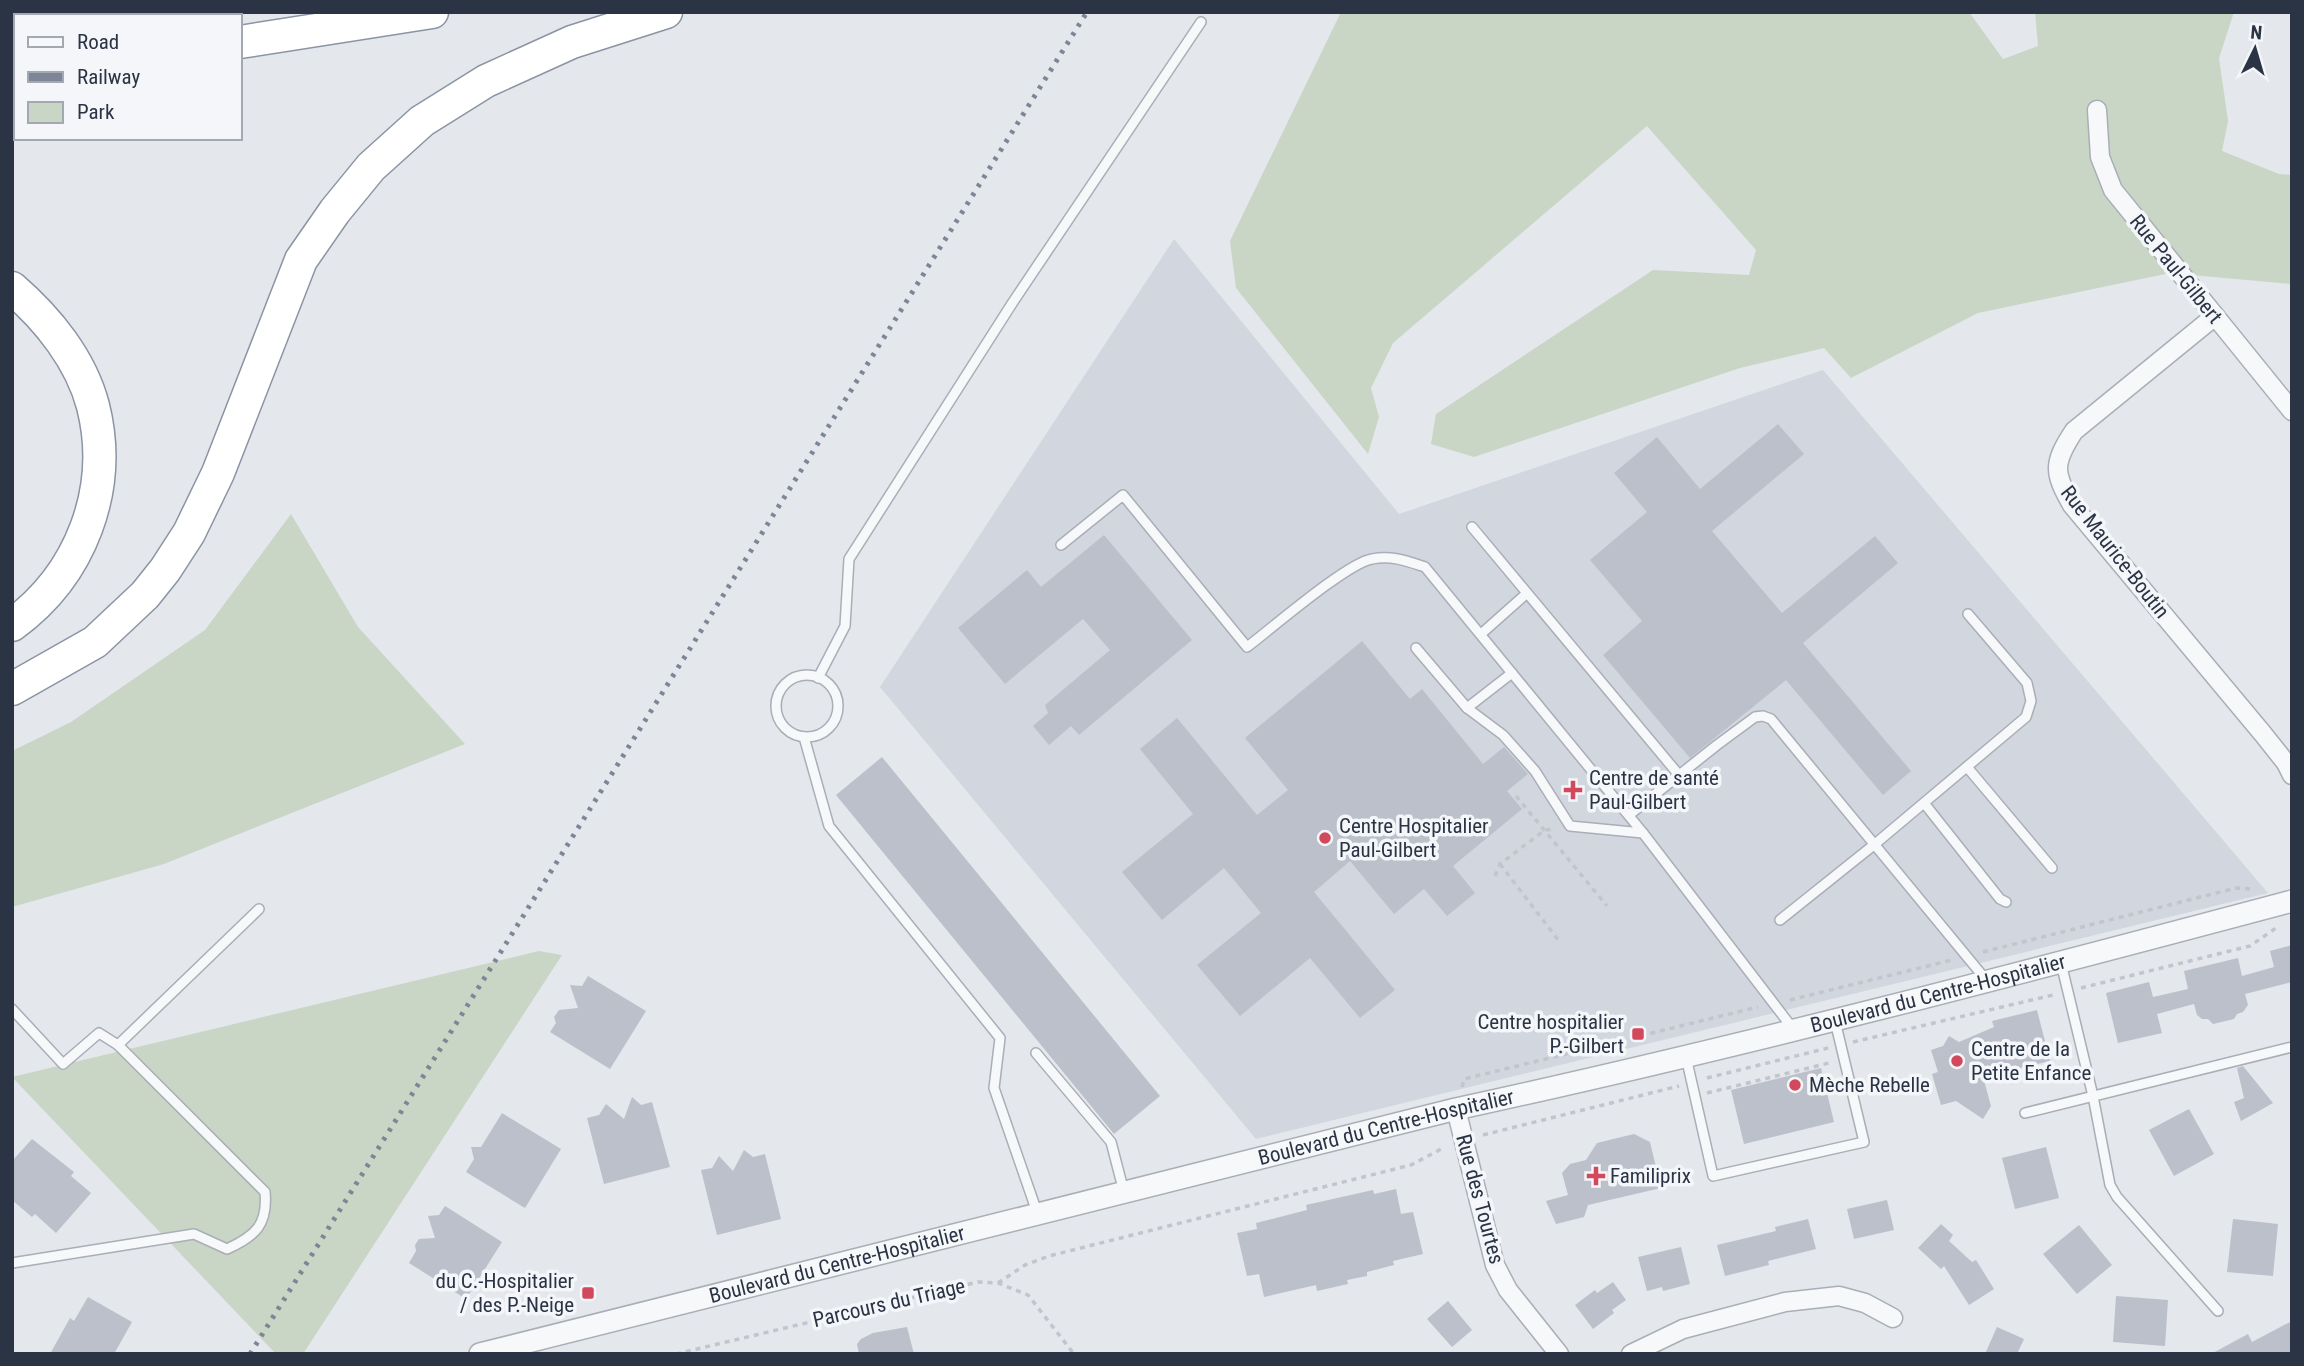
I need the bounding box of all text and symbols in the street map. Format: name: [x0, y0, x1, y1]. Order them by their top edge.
legend: [14, 14, 242, 140]
north arrow: [2220, 14, 2290, 84]
text: N: [2250, 21, 2263, 45]
text: Road: [77, 30, 119, 54]
text: Railway: [77, 65, 140, 89]
text: Park: [77, 100, 115, 124]
street label: Rue Paul-Gilbert: [2125, 210, 2227, 328]
street label: Rue Maurice-Boutin: [2056, 481, 2174, 623]
place label: Centre de santé Paul-Gilbert: [1589, 766, 1719, 814]
marker: Centre de santé Paul-Gilbert: [1563, 780, 1583, 800]
place label: Centre Hospitalier Paul-Gilbert: [1339, 814, 1488, 862]
marker: Centre Hospitalier Paul-Gilbert: [1317, 830, 1333, 846]
street label: Boulevard du Centre-Hospitalier: [1808, 949, 2068, 1038]
place label: Centre hospitalier P.-Gilbert: [1477, 1010, 1624, 1058]
marker: Centre hospitalier P.-Gilbert: [1630, 1026, 1646, 1042]
place label: Centre de la Petite Enfance: [1971, 1037, 2091, 1085]
marker: Centre de la Petite Enfance: [1949, 1053, 1965, 1069]
place label: Mèche Rebelle: [1809, 1073, 1930, 1097]
marker: Mèche Rebelle: [1787, 1077, 1803, 1093]
street label: Boulevard du Centre-Hospitalier: [1256, 1085, 1516, 1170]
street label: Rue des Tourtes: [1451, 1131, 1509, 1267]
place label: Familiprix: [1610, 1164, 1691, 1188]
marker: Familiprix: [1588, 1168, 1604, 1184]
street label: Boulevard du Centre-Hospitalier: [707, 1221, 967, 1308]
place label: du C.-Hospitalier / des P.-Neige: [435, 1269, 574, 1317]
street label: Parcours du Triage: [810, 1274, 968, 1332]
marker: du C.-Hospitalier / des P.-Neige: [580, 1285, 596, 1301]

